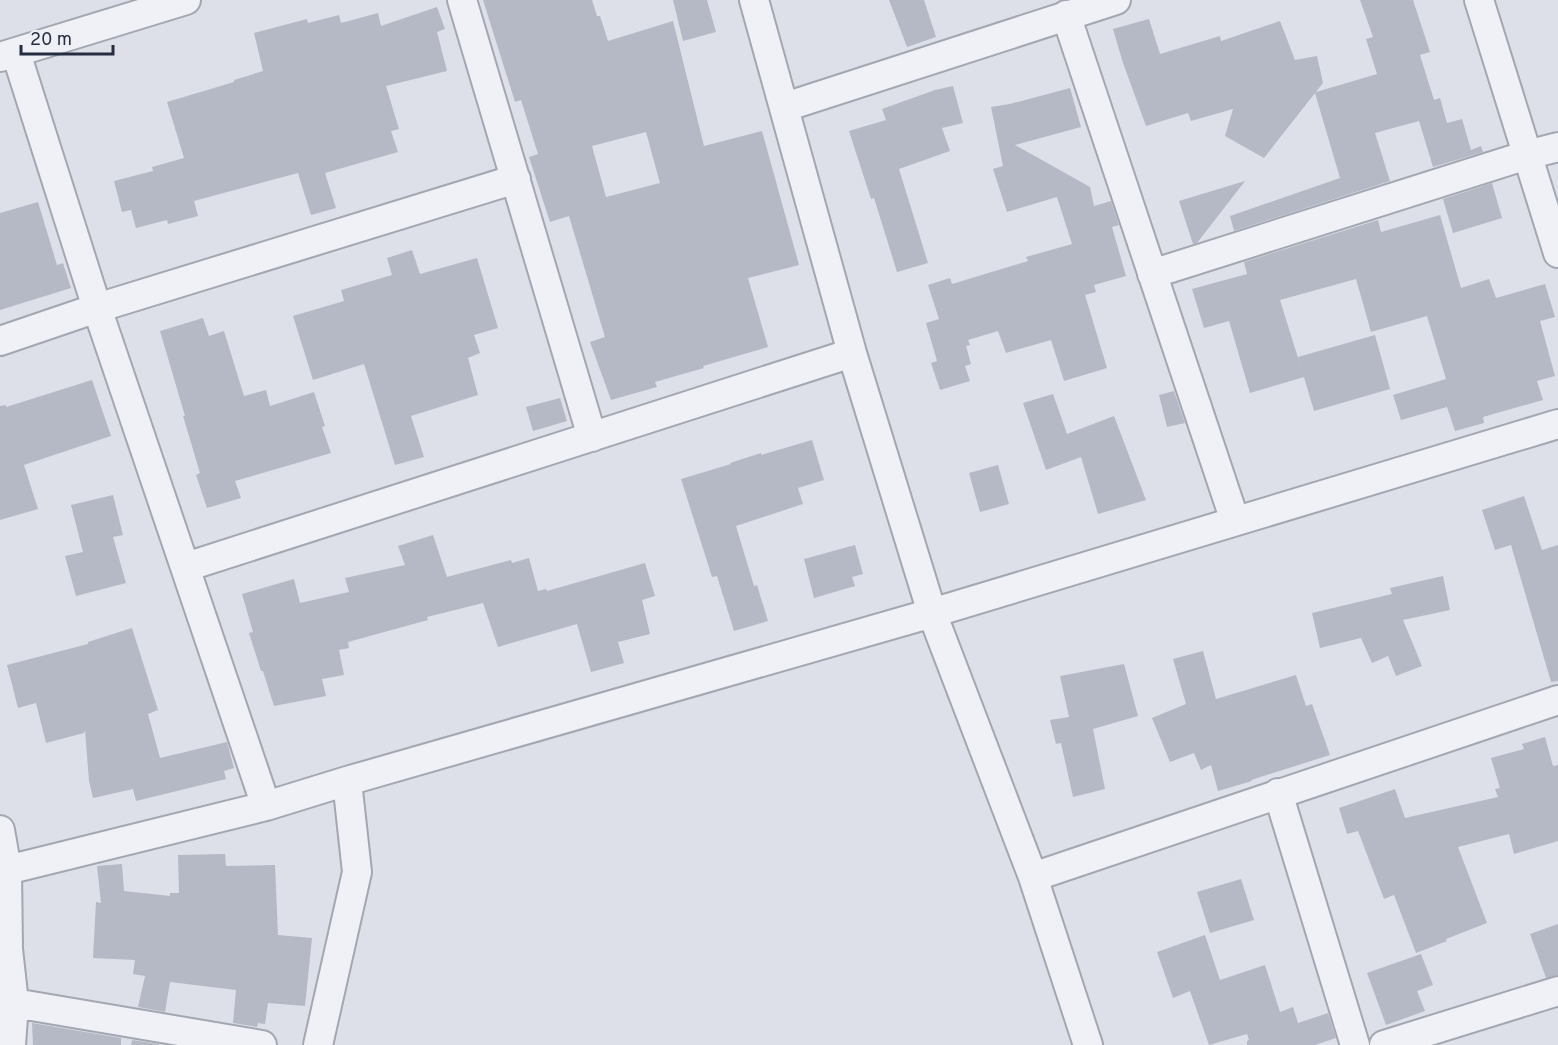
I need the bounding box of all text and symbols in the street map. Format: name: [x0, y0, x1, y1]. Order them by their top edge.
scale bar: [21, 18, 112, 56]
text: 20 m: [30, 29, 72, 52]

